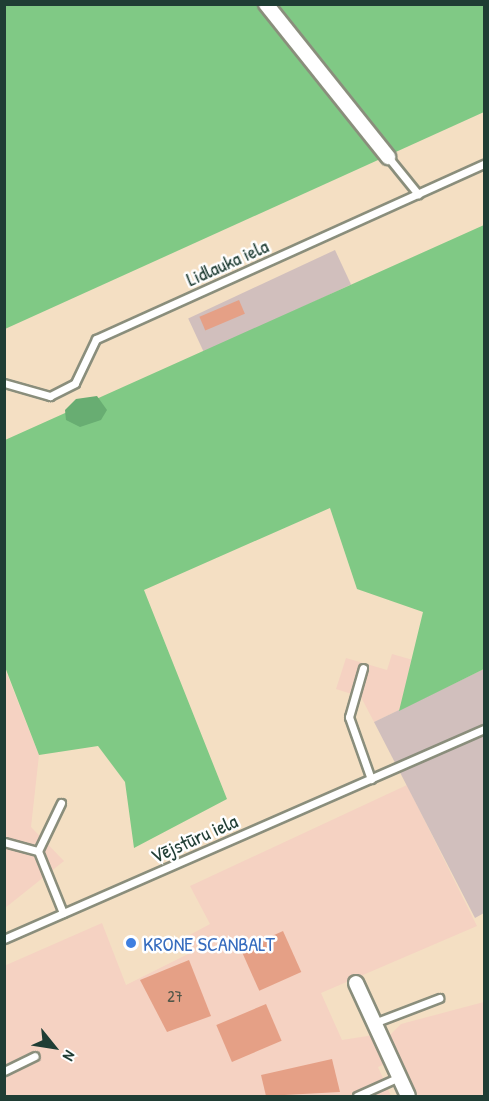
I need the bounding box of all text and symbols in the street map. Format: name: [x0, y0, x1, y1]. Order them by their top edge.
street label: Lidlauka iela: [182, 233, 272, 291]
street label: Vējstūru iela: [147, 808, 241, 868]
place label: KRONE SCANBALT: [143, 931, 275, 955]
marker: KRONE SCANBALT: [124, 936, 138, 950]
house number: 27: [167, 986, 183, 1006]
north arrow: [24, 1017, 84, 1077]
text: N: [58, 1047, 81, 1065]

